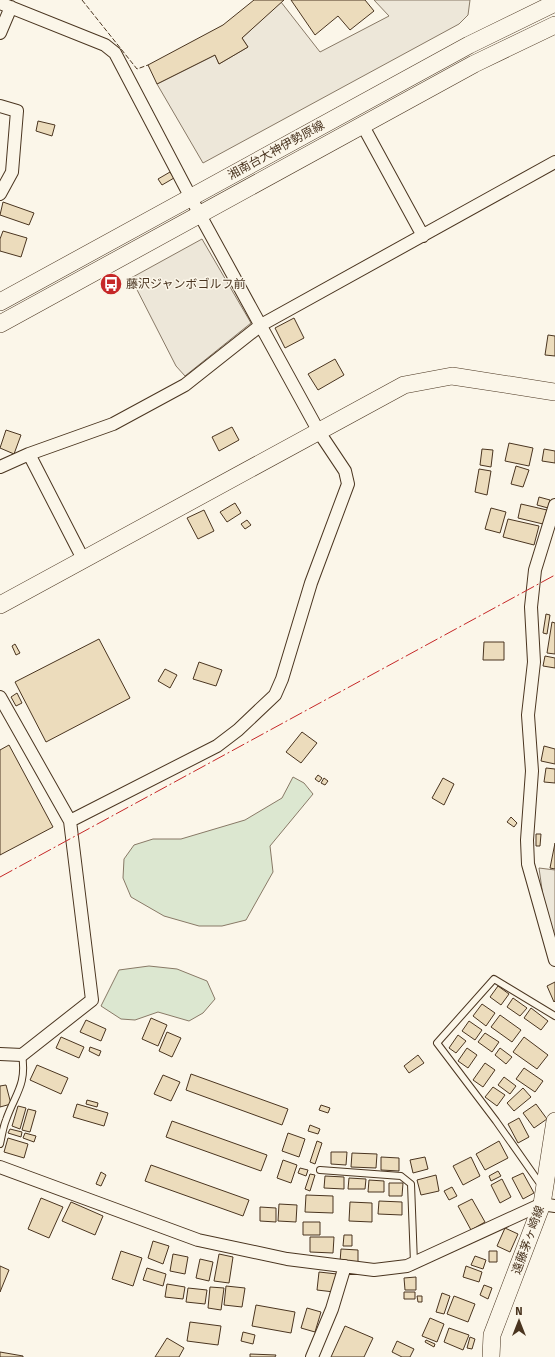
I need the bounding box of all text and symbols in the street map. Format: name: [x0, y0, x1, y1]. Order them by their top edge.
street label: 湘南台大神伊勢原線: [225, 118, 327, 182]
bus stop icon: 藤沢ジャンボゴルフ前: [98, 271, 124, 297]
place label: 藤沢ジャンボゴルフ前: [126, 277, 245, 291]
street label: 遠藤茅ヶ崎線: [509, 1204, 547, 1276]
north arrow: [499, 1301, 539, 1341]
text: N: [515, 1305, 523, 1318]

